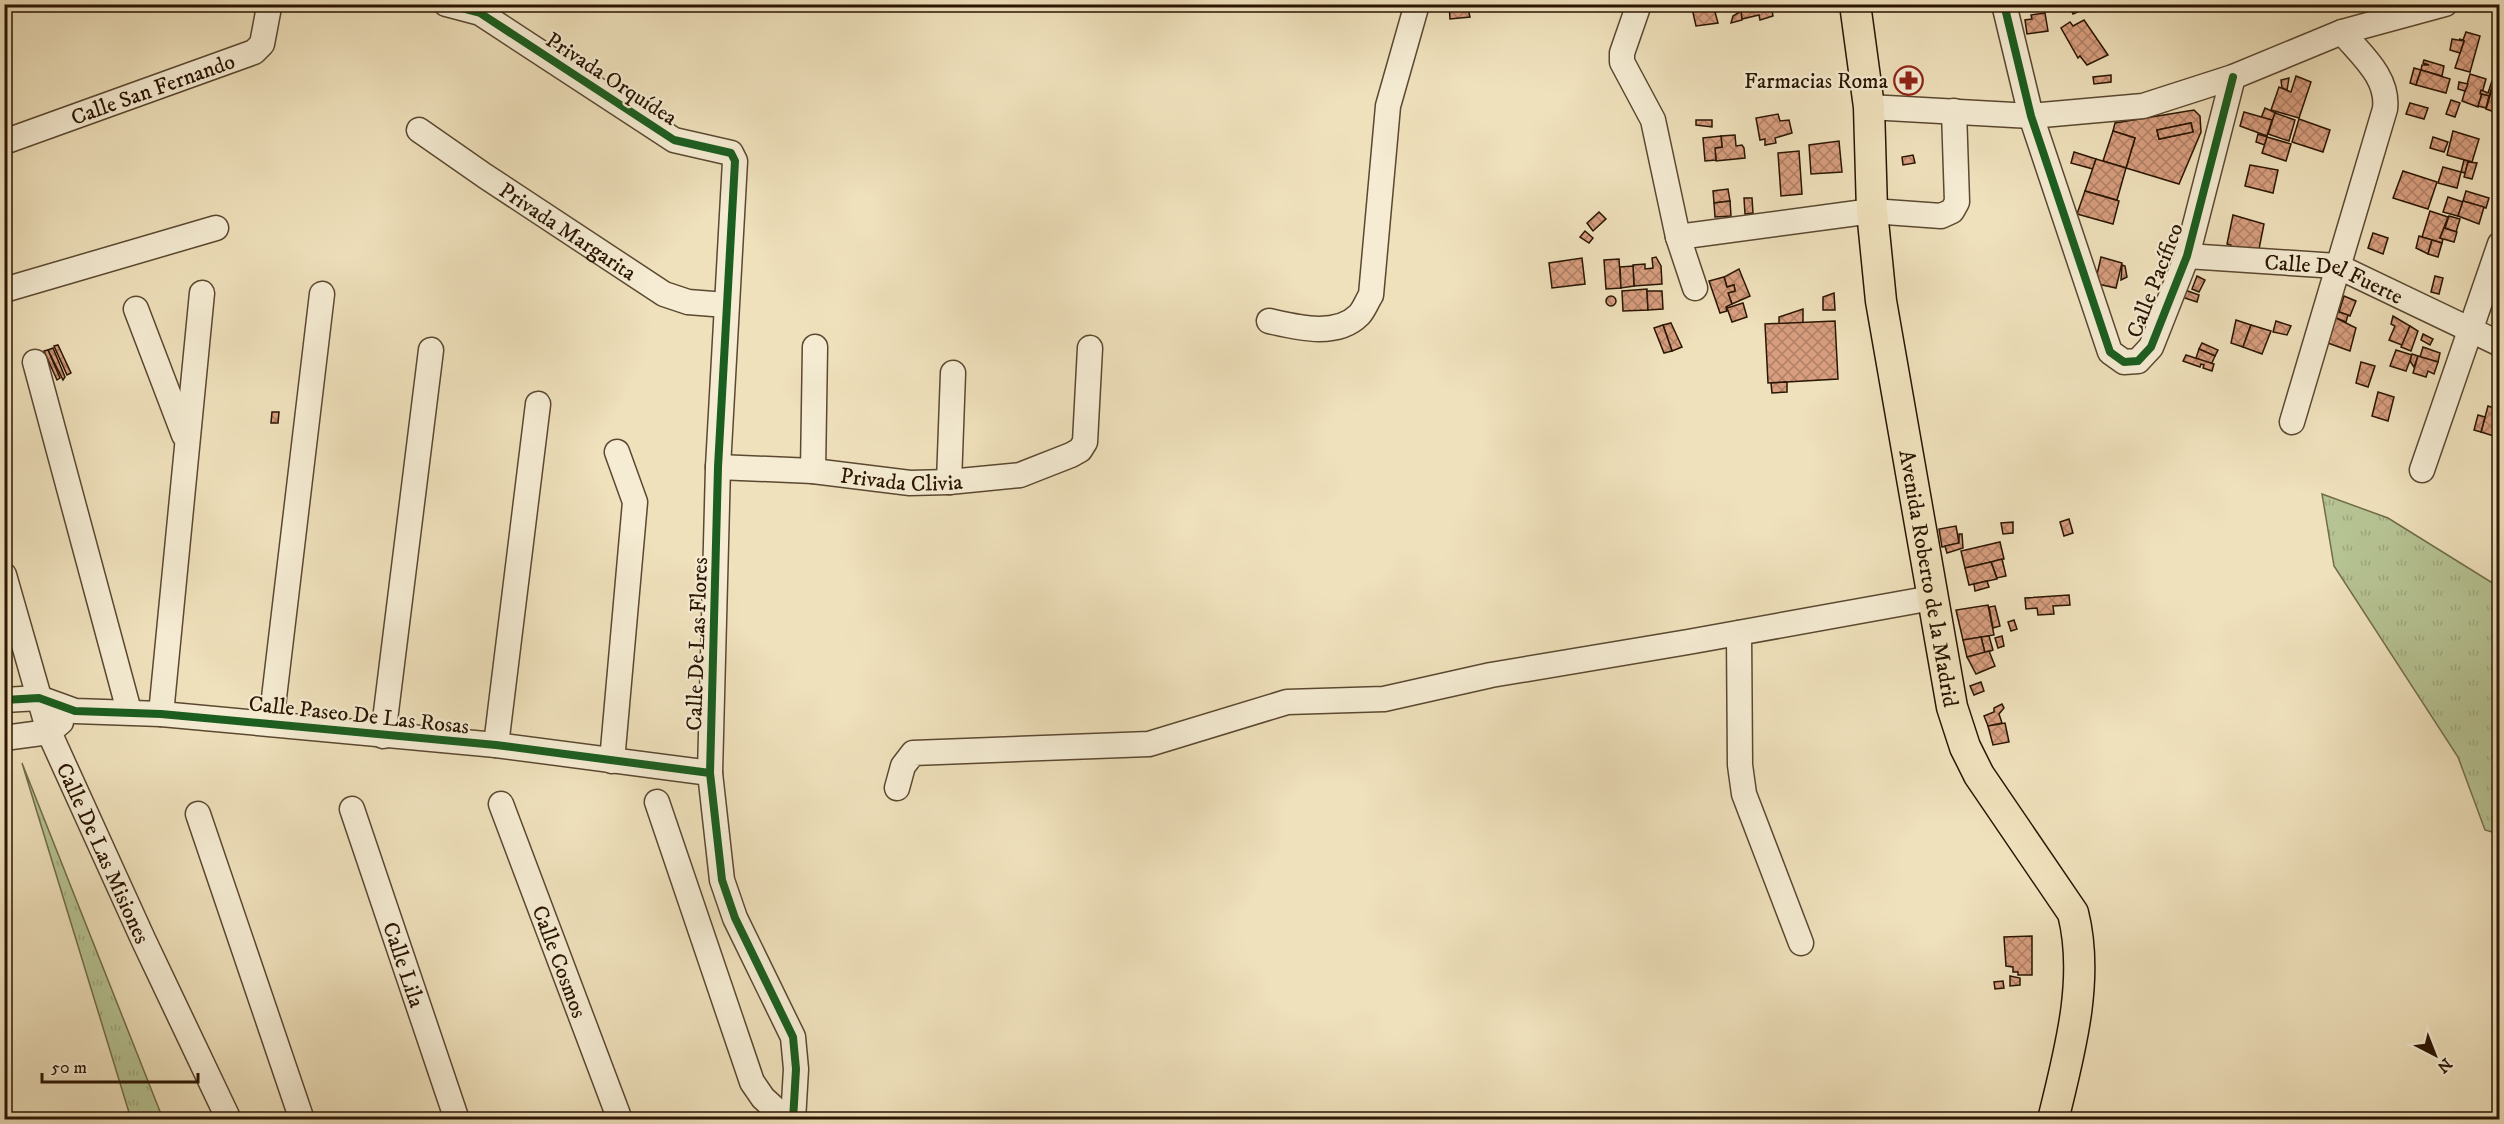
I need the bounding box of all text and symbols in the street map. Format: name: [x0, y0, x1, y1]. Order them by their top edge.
street label: Privada Orquídea: [541, 27, 682, 132]
street label: Calle San Fernando: [68, 48, 239, 132]
pharmacy icon: Farmacias Roma: [1893, 64, 1925, 96]
place label: Farmacias Roma: [1744, 68, 1889, 95]
street label: Privada Margarita: [494, 177, 642, 287]
street label: Calle Pacífico: [2121, 219, 2190, 342]
street label: Calle Del Fuerte: [2263, 249, 2407, 311]
street label: Avenida Roberto de la Madrid: [1892, 448, 1964, 709]
street label: Privada Clivia: [839, 462, 964, 498]
street label: Calle De Las Flores: [681, 557, 714, 731]
street label: Calle Paseo De Las Rosas: [247, 690, 470, 741]
street label: Calle De Las Misiones: [50, 759, 155, 948]
street label: Calle Cosmos: [525, 902, 592, 1022]
street label: Calle Lila: [376, 919, 430, 1012]
north arrow: [2405, 1025, 2465, 1085]
scale bar: [42, 1046, 198, 1084]
text: N: [2433, 1054, 2456, 1077]
text: 50 m: [51, 1057, 87, 1079]

